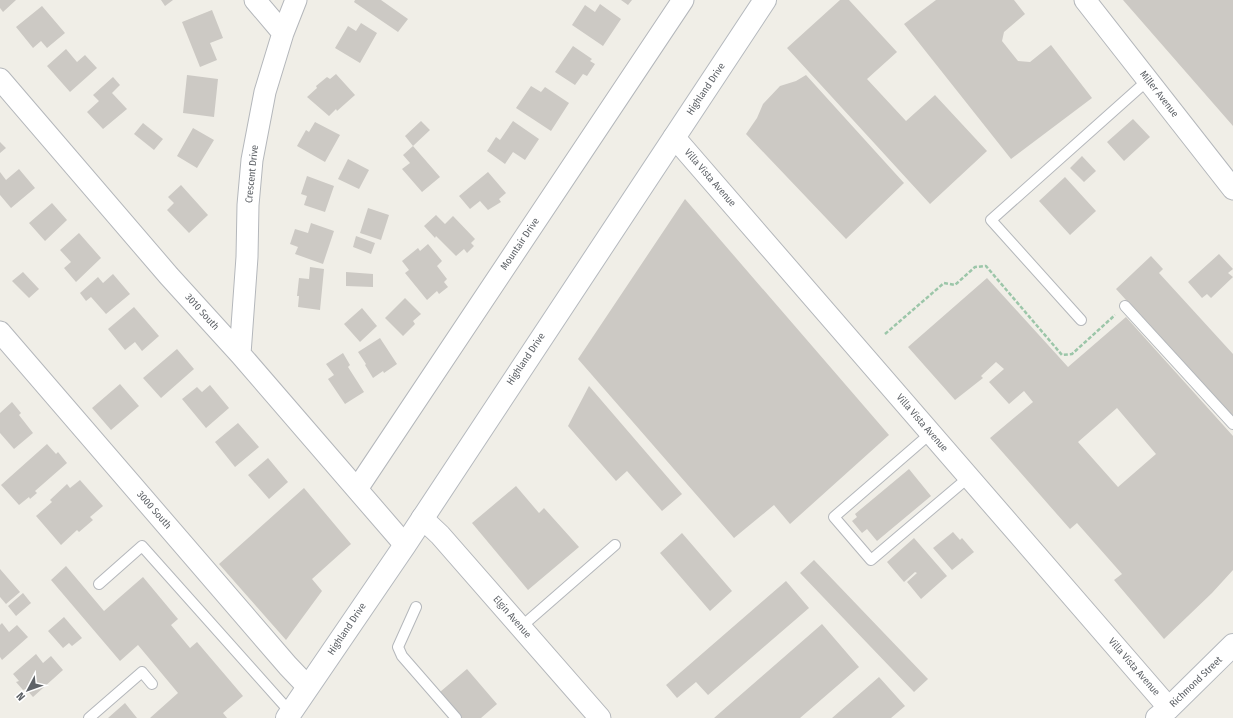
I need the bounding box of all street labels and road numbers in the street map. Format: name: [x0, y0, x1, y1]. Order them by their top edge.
street label: Highland Drive: [684, 61, 728, 117]
street label: Miller Avenue: [1137, 68, 1181, 120]
street label: Crescent Drive: [243, 144, 261, 204]
street label: Villa Vista Avenue: [682, 147, 738, 209]
street label: Mountair Drive: [498, 216, 542, 272]
street label: 3010 South: [183, 291, 221, 333]
street label: Highland Drive: [504, 331, 548, 387]
street label: Villa Vista Avenue: [894, 392, 950, 454]
street label: 3000 South: [134, 489, 174, 531]
street label: Elgin Avenue: [490, 593, 534, 641]
street label: Highland Drive: [325, 601, 369, 657]
street label: Villa Vista Avenue: [1106, 636, 1162, 698]
street label: Richmond Street: [1167, 654, 1225, 710]

